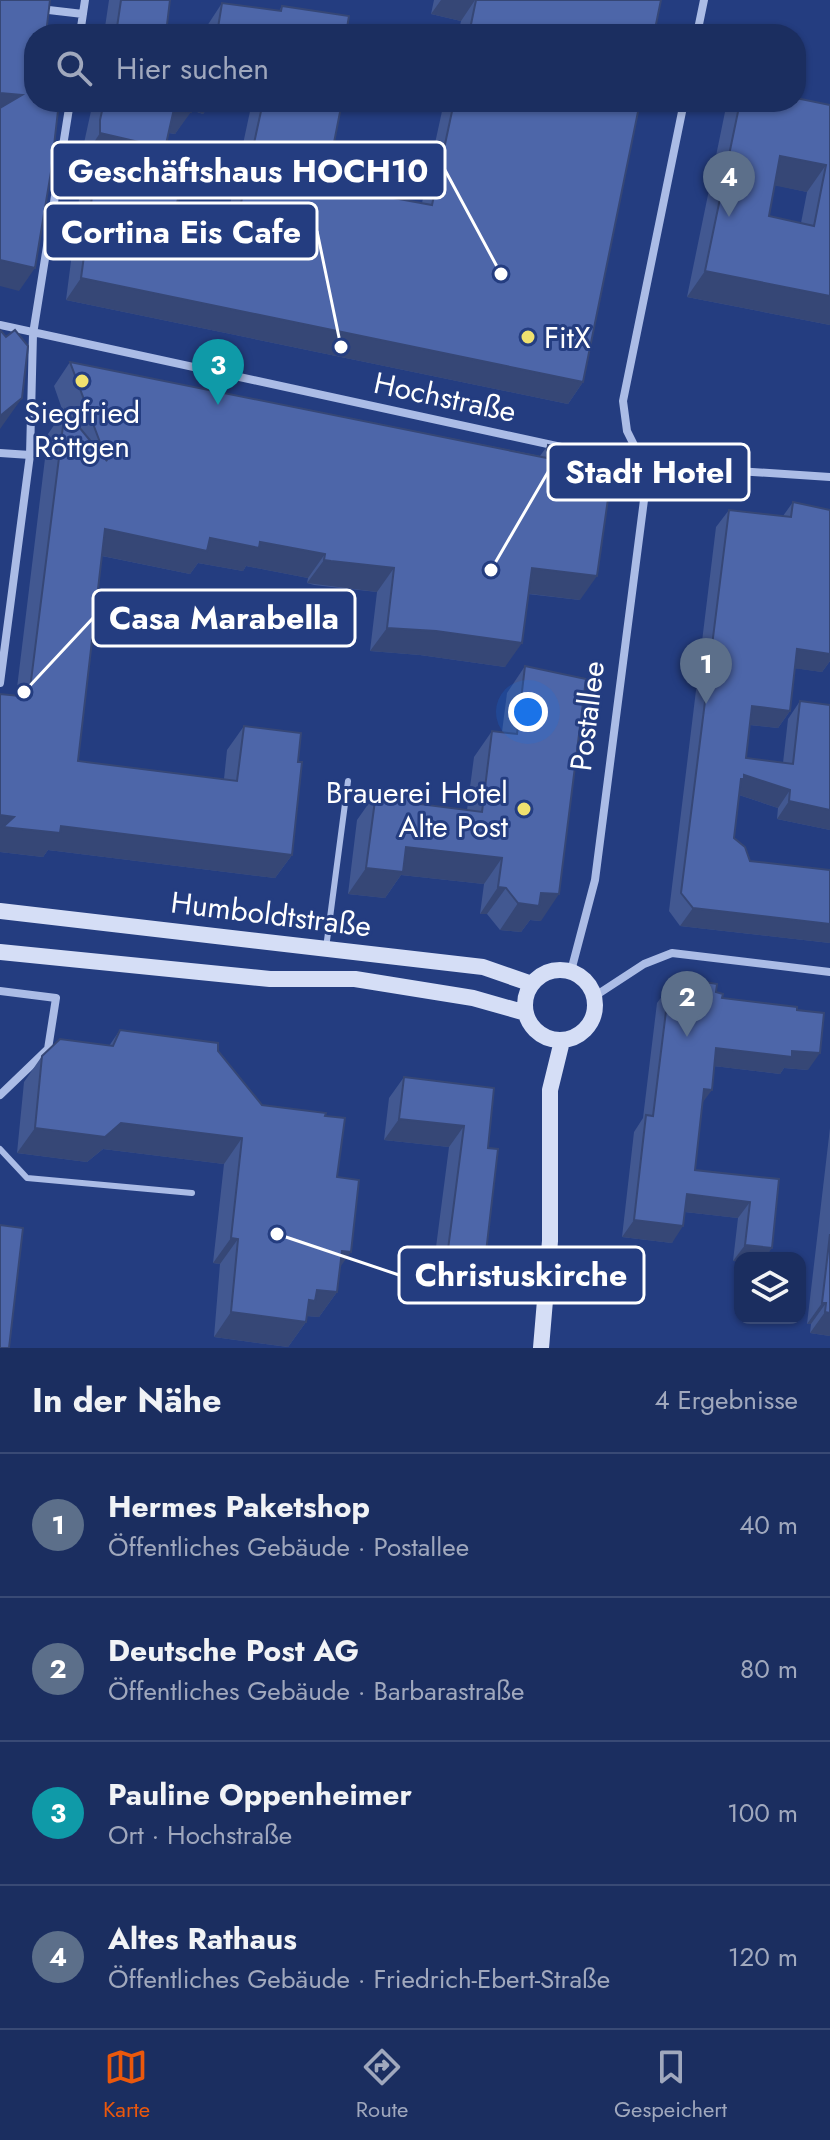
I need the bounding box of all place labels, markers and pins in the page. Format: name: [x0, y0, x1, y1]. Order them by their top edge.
callout: Geschäftshaus HOCH10: [52, 142, 445, 198]
pin: 4: [703, 151, 755, 217]
callout: Cortina Eis Cafe: [45, 203, 317, 259]
place label: FitX: [544, 316, 591, 359]
marker: FitX: [519, 328, 537, 346]
pin: 3: [192, 339, 244, 405]
marker: Siegfried Röttgen: [73, 372, 91, 390]
place label: Siegfried Röttgen: [24, 391, 140, 468]
callout: Stadt Hotel: [548, 444, 749, 500]
callout: Casa Marabella: [93, 590, 355, 646]
pin: 1: [680, 638, 732, 704]
place label: Brauerei Hotel Alte Post: [326, 771, 509, 848]
marker: Brauerei Hotel Alte Post: [515, 800, 533, 818]
pin: 2: [661, 971, 713, 1037]
callout: Christuskirche: [399, 1247, 644, 1303]

